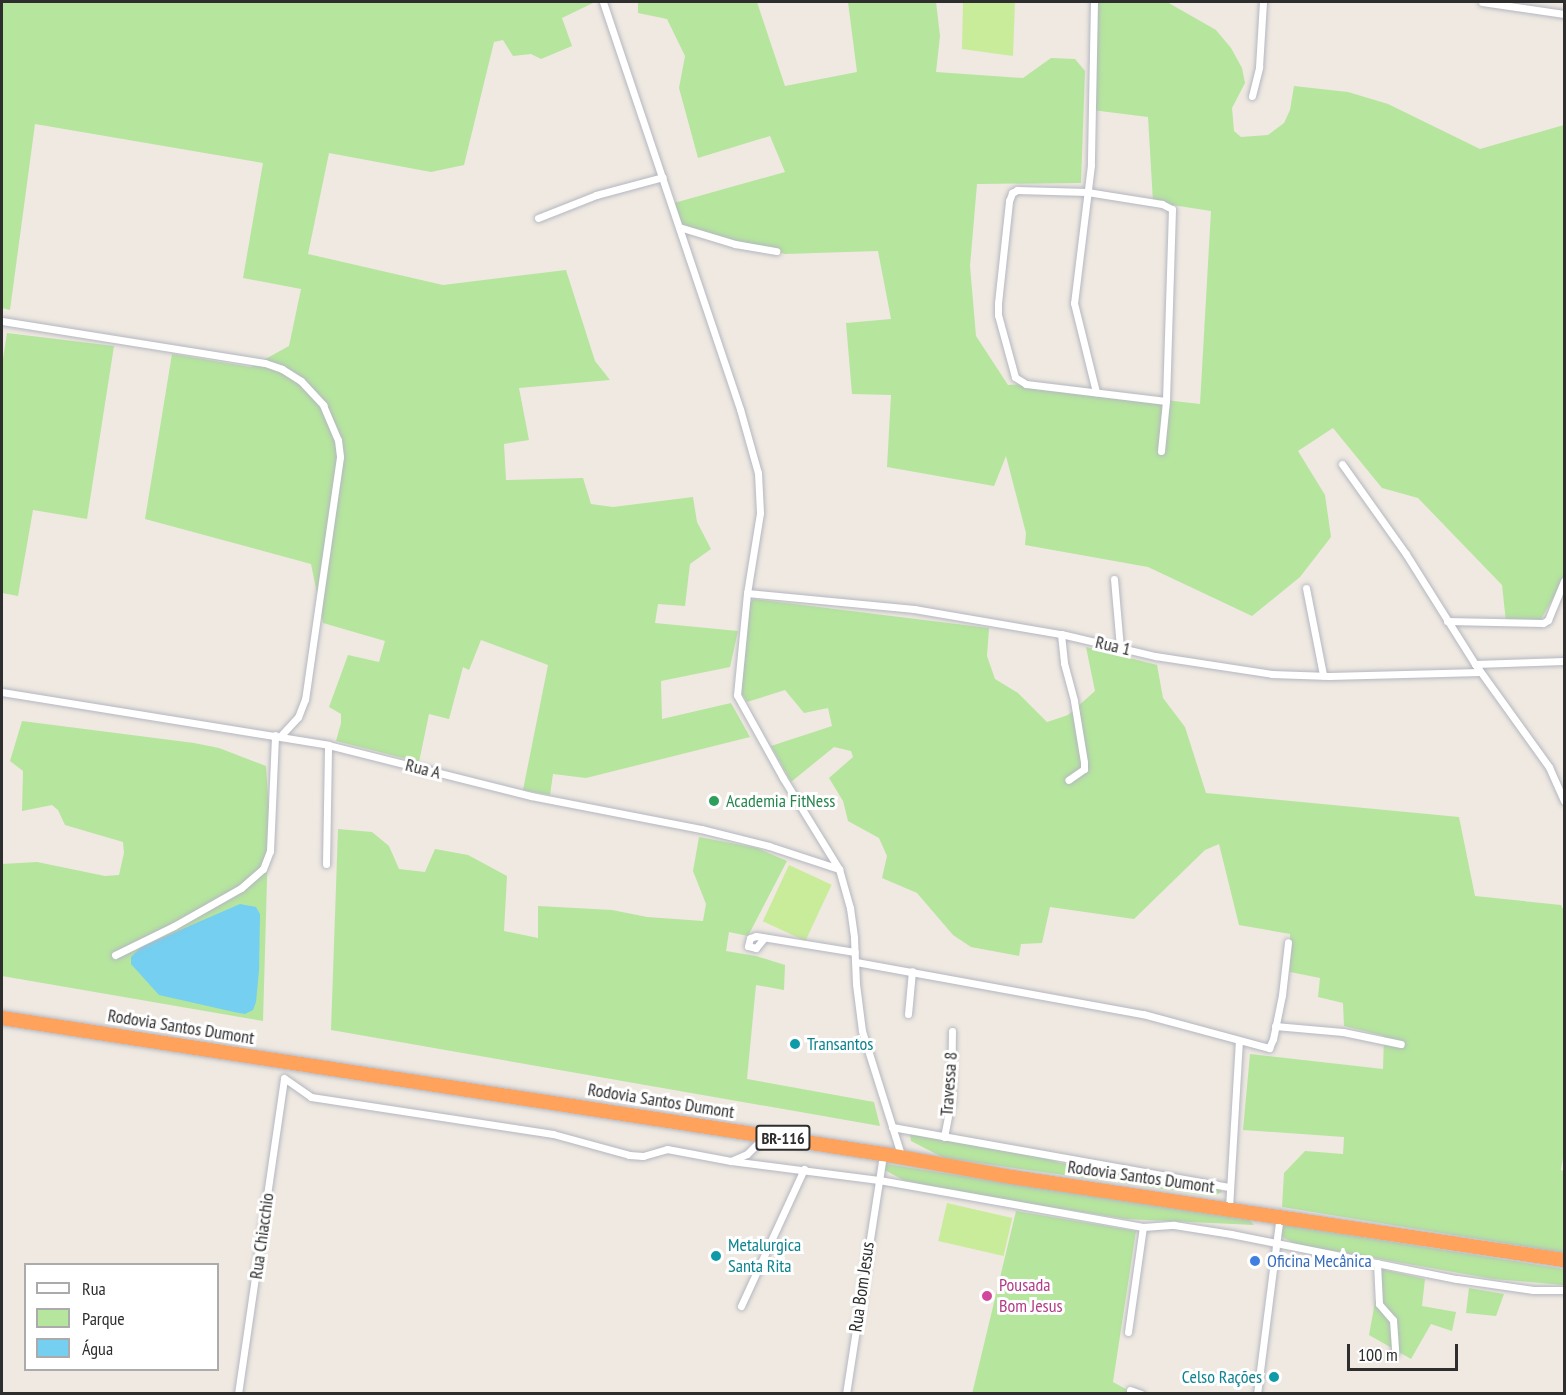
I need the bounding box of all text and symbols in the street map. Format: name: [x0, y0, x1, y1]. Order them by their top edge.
street label: Rua 1: [1093, 631, 1133, 661]
street label: Rua A: [403, 754, 443, 784]
place label: Academia FitNess: [726, 790, 835, 812]
marker: Academia FitNess: [707, 794, 721, 808]
street label: Rodovia Santos Dumont: [106, 1005, 256, 1049]
place label: Transantos: [807, 1033, 873, 1055]
marker: Transantos: [788, 1037, 802, 1051]
street label: Travessa 8: [936, 1051, 962, 1117]
street label: Rodovia Santos Dumont: [586, 1079, 736, 1123]
road number: BR-116: [754, 1125, 812, 1151]
street label: Rodovia Santos Dumont: [1066, 1156, 1216, 1198]
street label: Rua Chiacchio: [245, 1191, 279, 1281]
place label: Metalurgica Santa Rita: [728, 1235, 801, 1278]
street label: Rua Bom Jesus: [845, 1240, 879, 1334]
marker: Metalurgica Santa Rita: [709, 1249, 723, 1263]
place label: Oficina Mecânica: [1267, 1250, 1372, 1272]
marker: Oficina Mecânica: [1248, 1254, 1262, 1268]
legend: [24, 1263, 219, 1371]
place label: Pousada Bom Jesus: [999, 1275, 1063, 1318]
text: Rua: [82, 1277, 106, 1300]
marker: Pousada Bom Jesus: [980, 1289, 994, 1303]
text: Parque: [82, 1307, 125, 1330]
scale bar: [1350, 1332, 1461, 1370]
text: Água: [82, 1337, 113, 1360]
text: 100 m: [1358, 1343, 1398, 1366]
place label: Celso Rações: [1182, 1366, 1262, 1388]
marker: Celso Rações: [1267, 1370, 1281, 1384]

